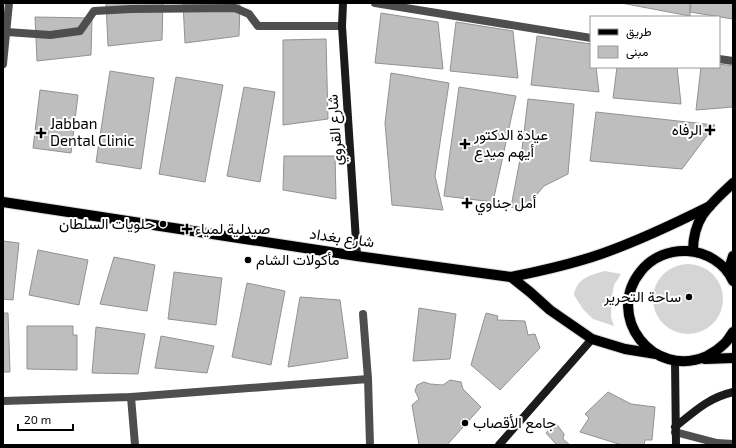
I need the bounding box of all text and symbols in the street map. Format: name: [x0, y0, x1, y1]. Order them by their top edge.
legend: [590, 16, 720, 68]
text: طريق: [626, 24, 652, 40]
text: مبنى: [626, 44, 648, 60]
street label: شارع القروي: [323, 93, 350, 166]
place label: Jabban Dental Clinic: [50, 114, 135, 149]
place label: الرفاه: [672, 120, 702, 139]
place label: عيادة الدكتور أيهم ميدع: [473, 125, 548, 163]
marker: الرفاه: [705, 125, 715, 135]
marker: Jabban Dental Clinic: [35, 127, 47, 139]
marker: عيادة الدكتور أيهم ميدع: [459, 138, 471, 150]
place label: أمل جناوي: [475, 193, 537, 216]
marker: أمل جناوي: [462, 198, 472, 208]
place label: حلويات السلطان: [59, 214, 155, 233]
marker: حلويات السلطان: [158, 219, 168, 229]
place label: صيدلية لمياء: [195, 219, 270, 238]
marker: صيدلية لمياء: [182, 224, 192, 234]
street label: شارع بغداد: [308, 224, 376, 253]
place label: مأكولات الشام: [256, 250, 340, 270]
marker: مأكولات الشام: [243, 255, 253, 265]
place label: ساحة التحرير: [603, 287, 681, 306]
marker: ساحة التحرير: [684, 292, 694, 302]
scale bar: [18, 406, 73, 432]
text: 20 m: [24, 412, 51, 426]
place label: جامع الأقصاب: [473, 413, 556, 434]
marker: جامع الأقصاب: [460, 418, 470, 428]

